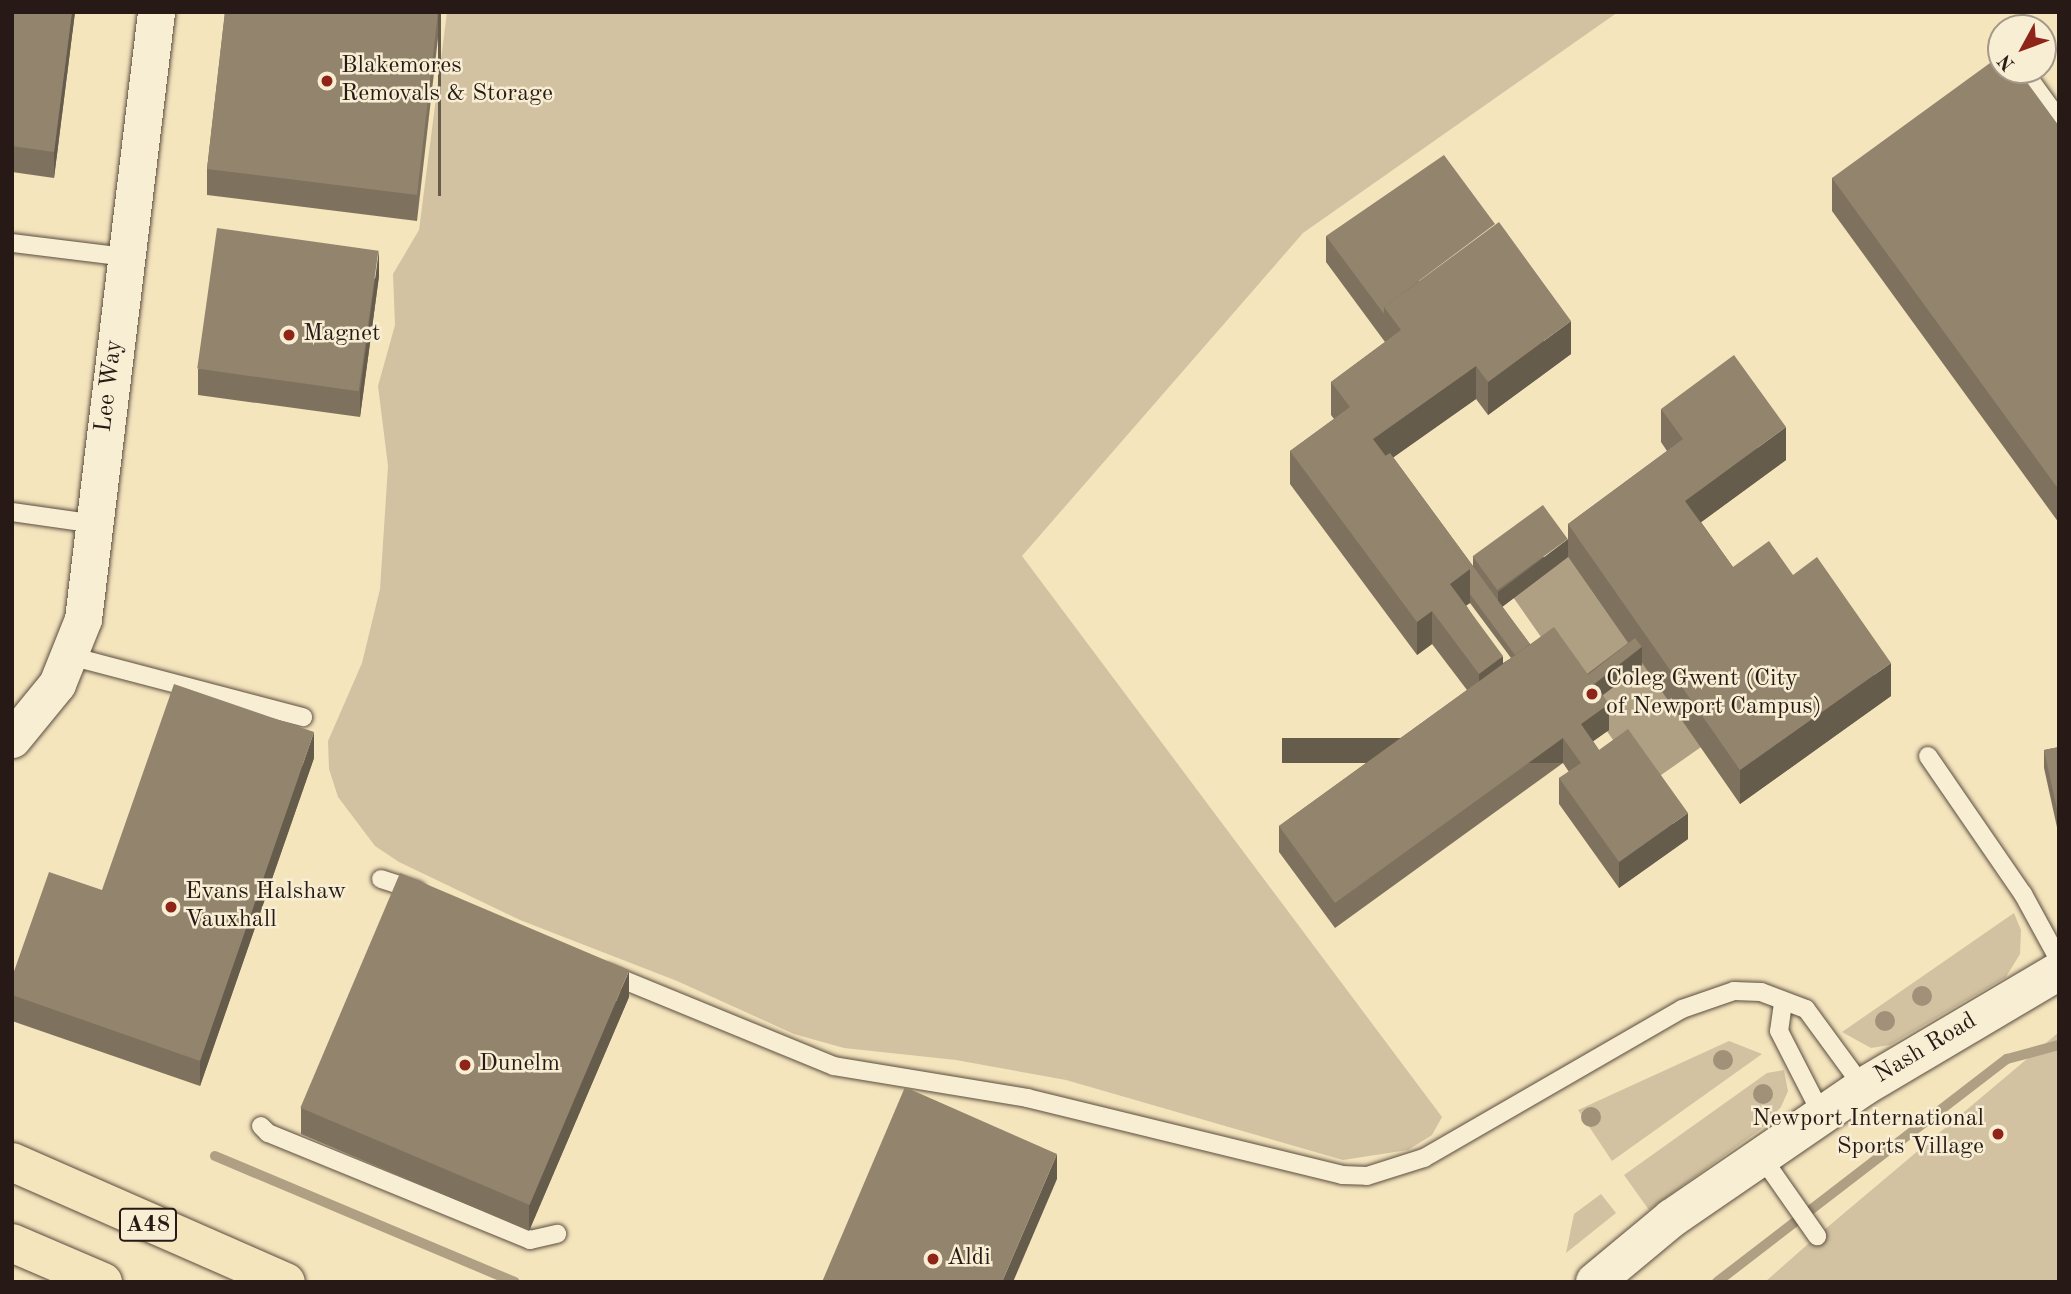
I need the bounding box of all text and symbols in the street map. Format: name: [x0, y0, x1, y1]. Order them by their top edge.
north arrow: [1987, 14, 2057, 84]
text: N: [1995, 50, 2019, 74]
place label: Blakemores Removals & Storage: [341, 53, 553, 109]
marker: Blakemores Removals & Storage: [319, 73, 335, 89]
place label: Magnet: [303, 321, 380, 349]
marker: Magnet: [281, 327, 297, 343]
street label: Lee Way: [90, 338, 130, 434]
place label: Coleg Gwent (City of Newport Campus): [1606, 666, 1822, 722]
marker: Coleg Gwent (City of Newport Campus): [1584, 686, 1600, 702]
place label: Evans Halshaw Vauxhall: [185, 879, 346, 935]
marker: Evans Halshaw Vauxhall: [163, 899, 179, 915]
street label: Nash Road: [1870, 1007, 1982, 1091]
place label: Dunelm: [479, 1051, 560, 1079]
marker: Dunelm: [457, 1057, 473, 1073]
place label: Newport International Sports Village: [1752, 1106, 1984, 1162]
marker: Newport International Sports Village: [1990, 1126, 2006, 1142]
road number: A48: [118, 1206, 178, 1244]
place label: Aldi: [947, 1245, 991, 1273]
marker: Aldi: [925, 1251, 941, 1267]

